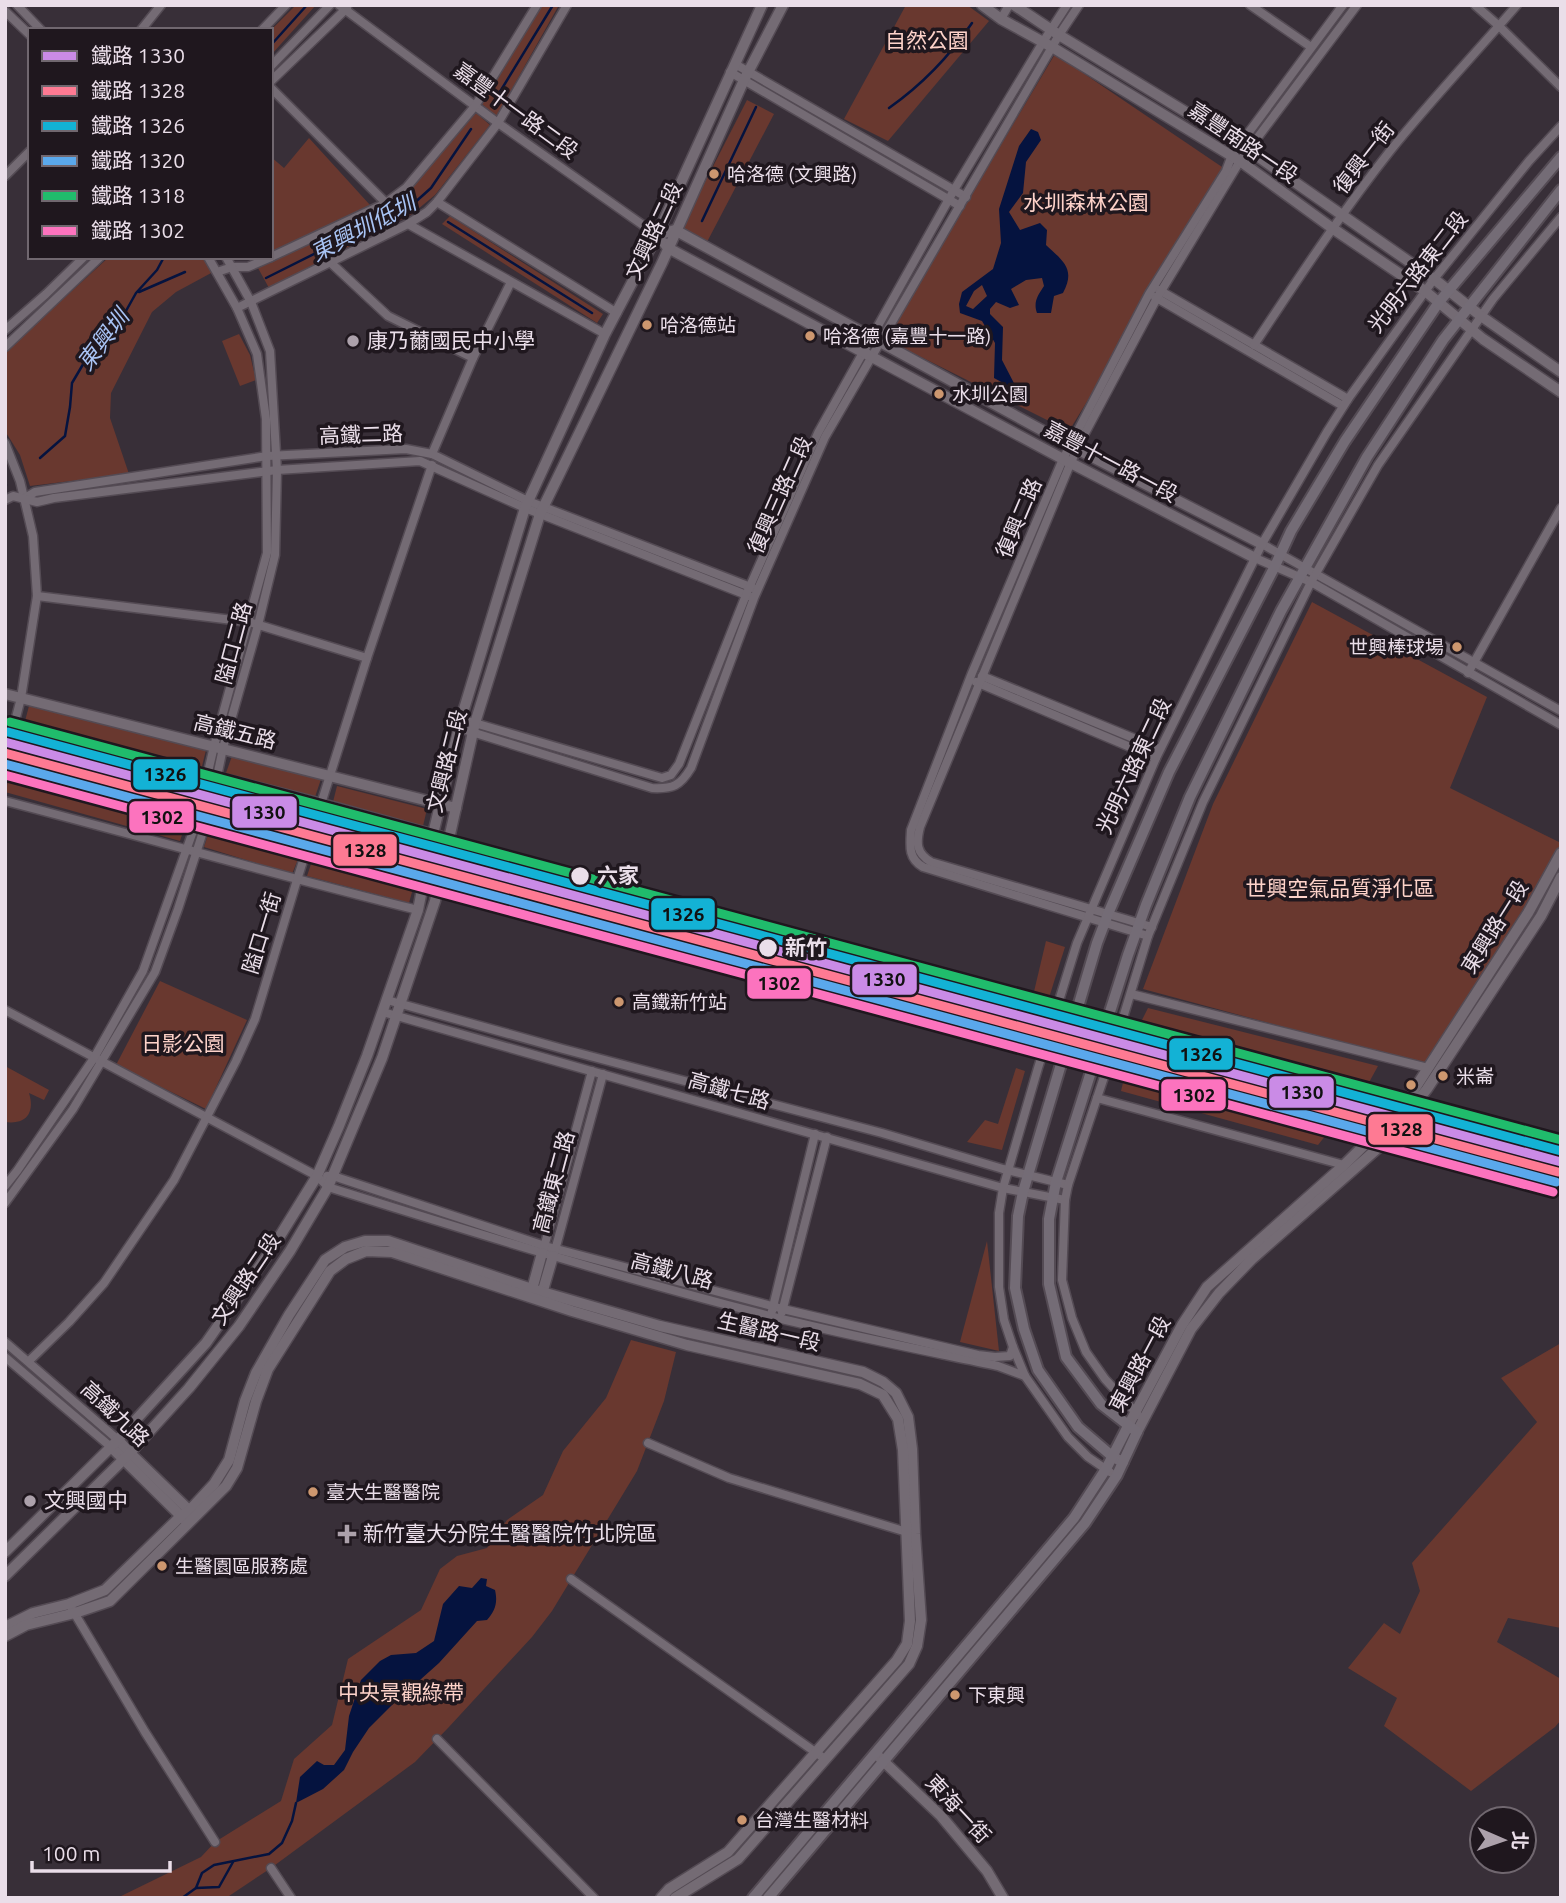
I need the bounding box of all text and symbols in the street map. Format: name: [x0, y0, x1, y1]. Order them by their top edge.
legend: [28, 28, 273, 259]
park label: 自然公園: [885, 28, 969, 52]
text: 鐵路 1330: [91, 43, 185, 67]
street label: 嘉豐十一路二段: [450, 57, 583, 163]
text: 鐵路 1328: [91, 78, 185, 102]
street label: 嘉豐南路一段: [1185, 97, 1302, 187]
text: 鐵路 1326: [91, 113, 185, 137]
street label: 復興一街: [1328, 117, 1399, 198]
text: 鐵路 1320: [91, 148, 185, 172]
place label: 哈洛德 (文興路): [727, 163, 857, 185]
marker: 哈洛德 (文興路): [707, 167, 721, 181]
street label: 文興路二段: [620, 178, 686, 283]
text: 鐵路 1318: [91, 183, 185, 207]
water label: 東興圳低圳: [306, 188, 422, 266]
park label: 水圳森林公園: [1023, 190, 1149, 214]
street label: 光明六路東二段: [1363, 206, 1472, 337]
text: 鐵路 1302: [91, 218, 185, 242]
water label: 東興圳: [72, 302, 135, 375]
place label: 哈洛德站: [660, 314, 736, 336]
marker: 哈洛德站: [640, 318, 654, 332]
place label: 哈洛德 (嘉豐十一路): [823, 325, 991, 347]
place label: 康乃薾國民中小學: [367, 328, 535, 352]
marker: 哈洛德 (嘉豐十一路): [803, 329, 817, 343]
marker: 康乃薾國民中小學: [345, 333, 361, 349]
place label: 水圳公園: [952, 383, 1028, 405]
marker: 水圳公園: [932, 387, 946, 401]
street label: 嘉豐十一路一段: [1041, 416, 1182, 506]
street label: 高鐵二路: [319, 421, 403, 447]
street label: 復興三路二段: [742, 432, 816, 557]
street label: 復興二路: [991, 474, 1046, 561]
street label: 隘口二路: [211, 599, 255, 686]
place label: 世興棒球場: [1349, 636, 1444, 658]
marker: 世興棒球場: [1450, 640, 1464, 654]
street label: 光明六路東二段: [1091, 694, 1175, 837]
street label: 文興路二段: [422, 707, 470, 815]
street label: 高鐵五路: [192, 709, 279, 753]
line badge: 1326: [132, 758, 199, 791]
text: 1326: [144, 763, 186, 785]
line badge: 1330: [231, 795, 298, 829]
line badge: 1302: [128, 800, 195, 834]
text: 1330: [243, 801, 285, 823]
text: 1302: [141, 806, 183, 828]
line badge: 1328: [332, 833, 398, 867]
text: 1328: [344, 839, 386, 861]
place label: 六家: [597, 863, 639, 887]
marker: 六家: [569, 865, 591, 887]
park label: 世興空氣品質淨化區: [1246, 876, 1435, 900]
street label: 東興路一段: [1456, 876, 1532, 977]
street label: 隘口一街: [237, 889, 285, 976]
line badge: 1326: [650, 897, 716, 931]
text: 1326: [662, 903, 704, 925]
place label: 新竹: [785, 935, 827, 959]
marker: 新竹: [757, 937, 779, 959]
line badge: 1330: [851, 963, 918, 996]
line badge: 1302: [746, 967, 812, 1000]
text: 1330: [863, 968, 905, 990]
text: 1302: [758, 972, 800, 994]
place label: 高鐵新竹站: [632, 991, 727, 1013]
marker: 高鐵新竹站: [612, 995, 626, 1009]
park label: 日影公園: [141, 1031, 225, 1055]
line badge: 1326: [1168, 1037, 1234, 1071]
text: 1326: [1180, 1043, 1222, 1065]
place label: 米崙: [1456, 1065, 1494, 1087]
street label: 高鐵七路: [686, 1067, 773, 1113]
marker: 米崙: [1436, 1069, 1450, 1083]
line badge: 1330: [1268, 1075, 1335, 1109]
line badge: 1302: [1160, 1078, 1227, 1112]
unlabelled marker: [1404, 1078, 1418, 1092]
text: 1330: [1281, 1081, 1323, 1103]
text: 1302: [1173, 1084, 1215, 1106]
line badge: 1328: [1367, 1113, 1434, 1146]
text: 1328: [1380, 1118, 1422, 1140]
street label: 高鐵東二路: [528, 1128, 578, 1236]
street label: 文興路二段: [206, 1228, 284, 1329]
street label: 高鐵八路: [629, 1248, 716, 1292]
street label: 生醫路一段: [715, 1308, 823, 1355]
street label: 東興路一段: [1104, 1312, 1174, 1416]
street label: 高鐵九路: [77, 1376, 155, 1451]
place label: 臺大生醫醫院: [326, 1481, 440, 1503]
marker: 臺大生醫醫院: [306, 1485, 320, 1499]
place label: 文興國中: [44, 1488, 128, 1512]
marker: 文興國中: [22, 1493, 38, 1509]
place label: 新竹臺大分院生醫醫院竹北院區: [363, 1521, 657, 1545]
marker: 新竹臺大分院生醫醫院竹北院區: [337, 1524, 357, 1544]
place label: 生醫園區服務處: [175, 1555, 308, 1577]
marker: 生醫園區服務處: [155, 1559, 169, 1573]
park label: 中央景觀綠帶: [338, 1680, 464, 1704]
place label: 下東興: [968, 1684, 1025, 1706]
marker: 下東興: [948, 1688, 962, 1702]
street label: 東海一街: [921, 1769, 996, 1847]
north arrow: [1468, 1805, 1538, 1875]
place label: 台灣生醫材料: [755, 1809, 869, 1831]
marker: 台灣生醫材料: [735, 1813, 749, 1827]
scale bar: [32, 1829, 170, 1873]
text: 北: [1509, 1831, 1531, 1850]
text: 100 m: [42, 1841, 100, 1865]

